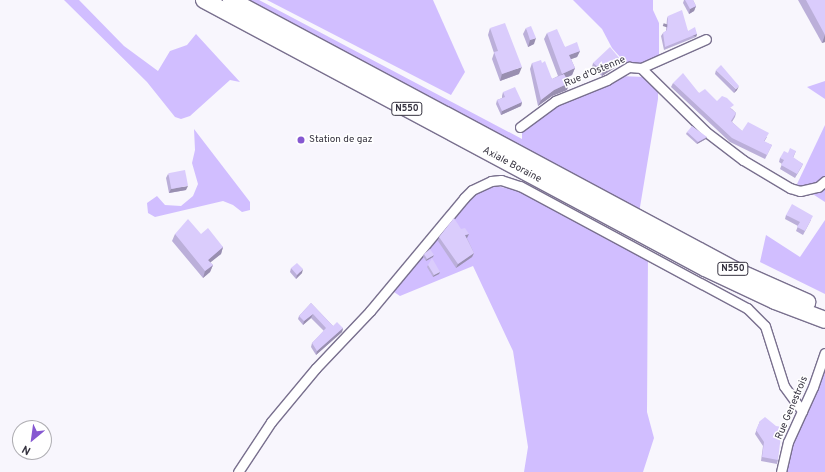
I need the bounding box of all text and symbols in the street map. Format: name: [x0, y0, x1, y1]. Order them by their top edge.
street label: Rue d'Ostenne: [563, 54, 627, 90]
road number: N550: [391, 102, 423, 116]
place label: Station de gaz: [309, 134, 373, 146]
marker: Station de gaz: [296, 135, 306, 145]
street label: Axiale Boraine: [481, 144, 543, 186]
road number: N550: [717, 262, 749, 276]
street label: Rue Genestrois: [773, 375, 811, 441]
north arrow: [12, 420, 52, 460]
text: N: [20, 442, 34, 458]

